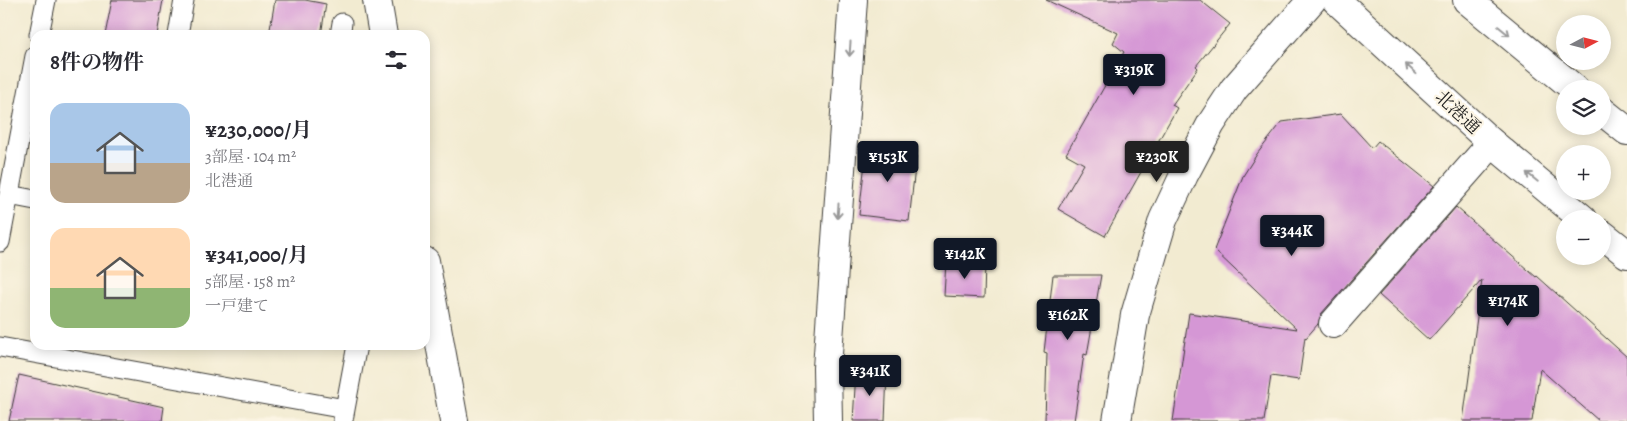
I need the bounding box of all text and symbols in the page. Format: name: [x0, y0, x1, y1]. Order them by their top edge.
north arrow: [1556, 15, 1611, 70]
map controls: [1556, 15, 1611, 265]
one-way arrow: [1498, 25, 1511, 36]
one-way arrow: [845, 40, 854, 56]
icon: filters: [382, 46, 410, 74]
text: 8件の物件: [50, 48, 144, 76]
pin: ¥319K: [1099, 54, 1169, 96]
text: ¥319K: [1114, 59, 1154, 81]
one-way arrow: [1404, 63, 1417, 75]
button: layers: [1556, 80, 1611, 135]
street label: 北港通: [1430, 85, 1486, 139]
text: ¥230,000/月: [205, 116, 312, 144]
icon: home: [90, 123, 150, 183]
pin: ¥153K: [853, 140, 923, 183]
pin: ¥230K: [1122, 140, 1192, 183]
button: +: [1556, 145, 1611, 200]
text: 3部屋 · 104 m²: [205, 146, 296, 168]
text: ¥153K: [868, 146, 908, 168]
text: ¥230K: [1136, 146, 1178, 168]
text: 北港通: [205, 170, 253, 192]
one-way arrow: [1526, 171, 1539, 182]
one-way arrow: [833, 202, 843, 218]
button: −: [1556, 210, 1611, 265]
pin: ¥344K: [1257, 214, 1327, 257]
text: ¥344K: [1271, 220, 1313, 242]
pin: ¥142K: [930, 238, 1000, 280]
text: ¥341,000/月: [205, 241, 309, 269]
text: ¥142K: [945, 243, 985, 265]
icon: home: [90, 248, 150, 308]
text: 5部屋 · 158 m²: [205, 271, 295, 293]
pin: ¥174K: [1473, 284, 1543, 327]
text: ¥174K: [1488, 290, 1528, 312]
text: 一戸建て: [205, 295, 269, 317]
pin: ¥162K: [1033, 298, 1103, 341]
text: ¥162K: [1048, 304, 1088, 326]
pin: ¥341K: [835, 354, 905, 397]
text: ¥341K: [850, 360, 890, 382]

